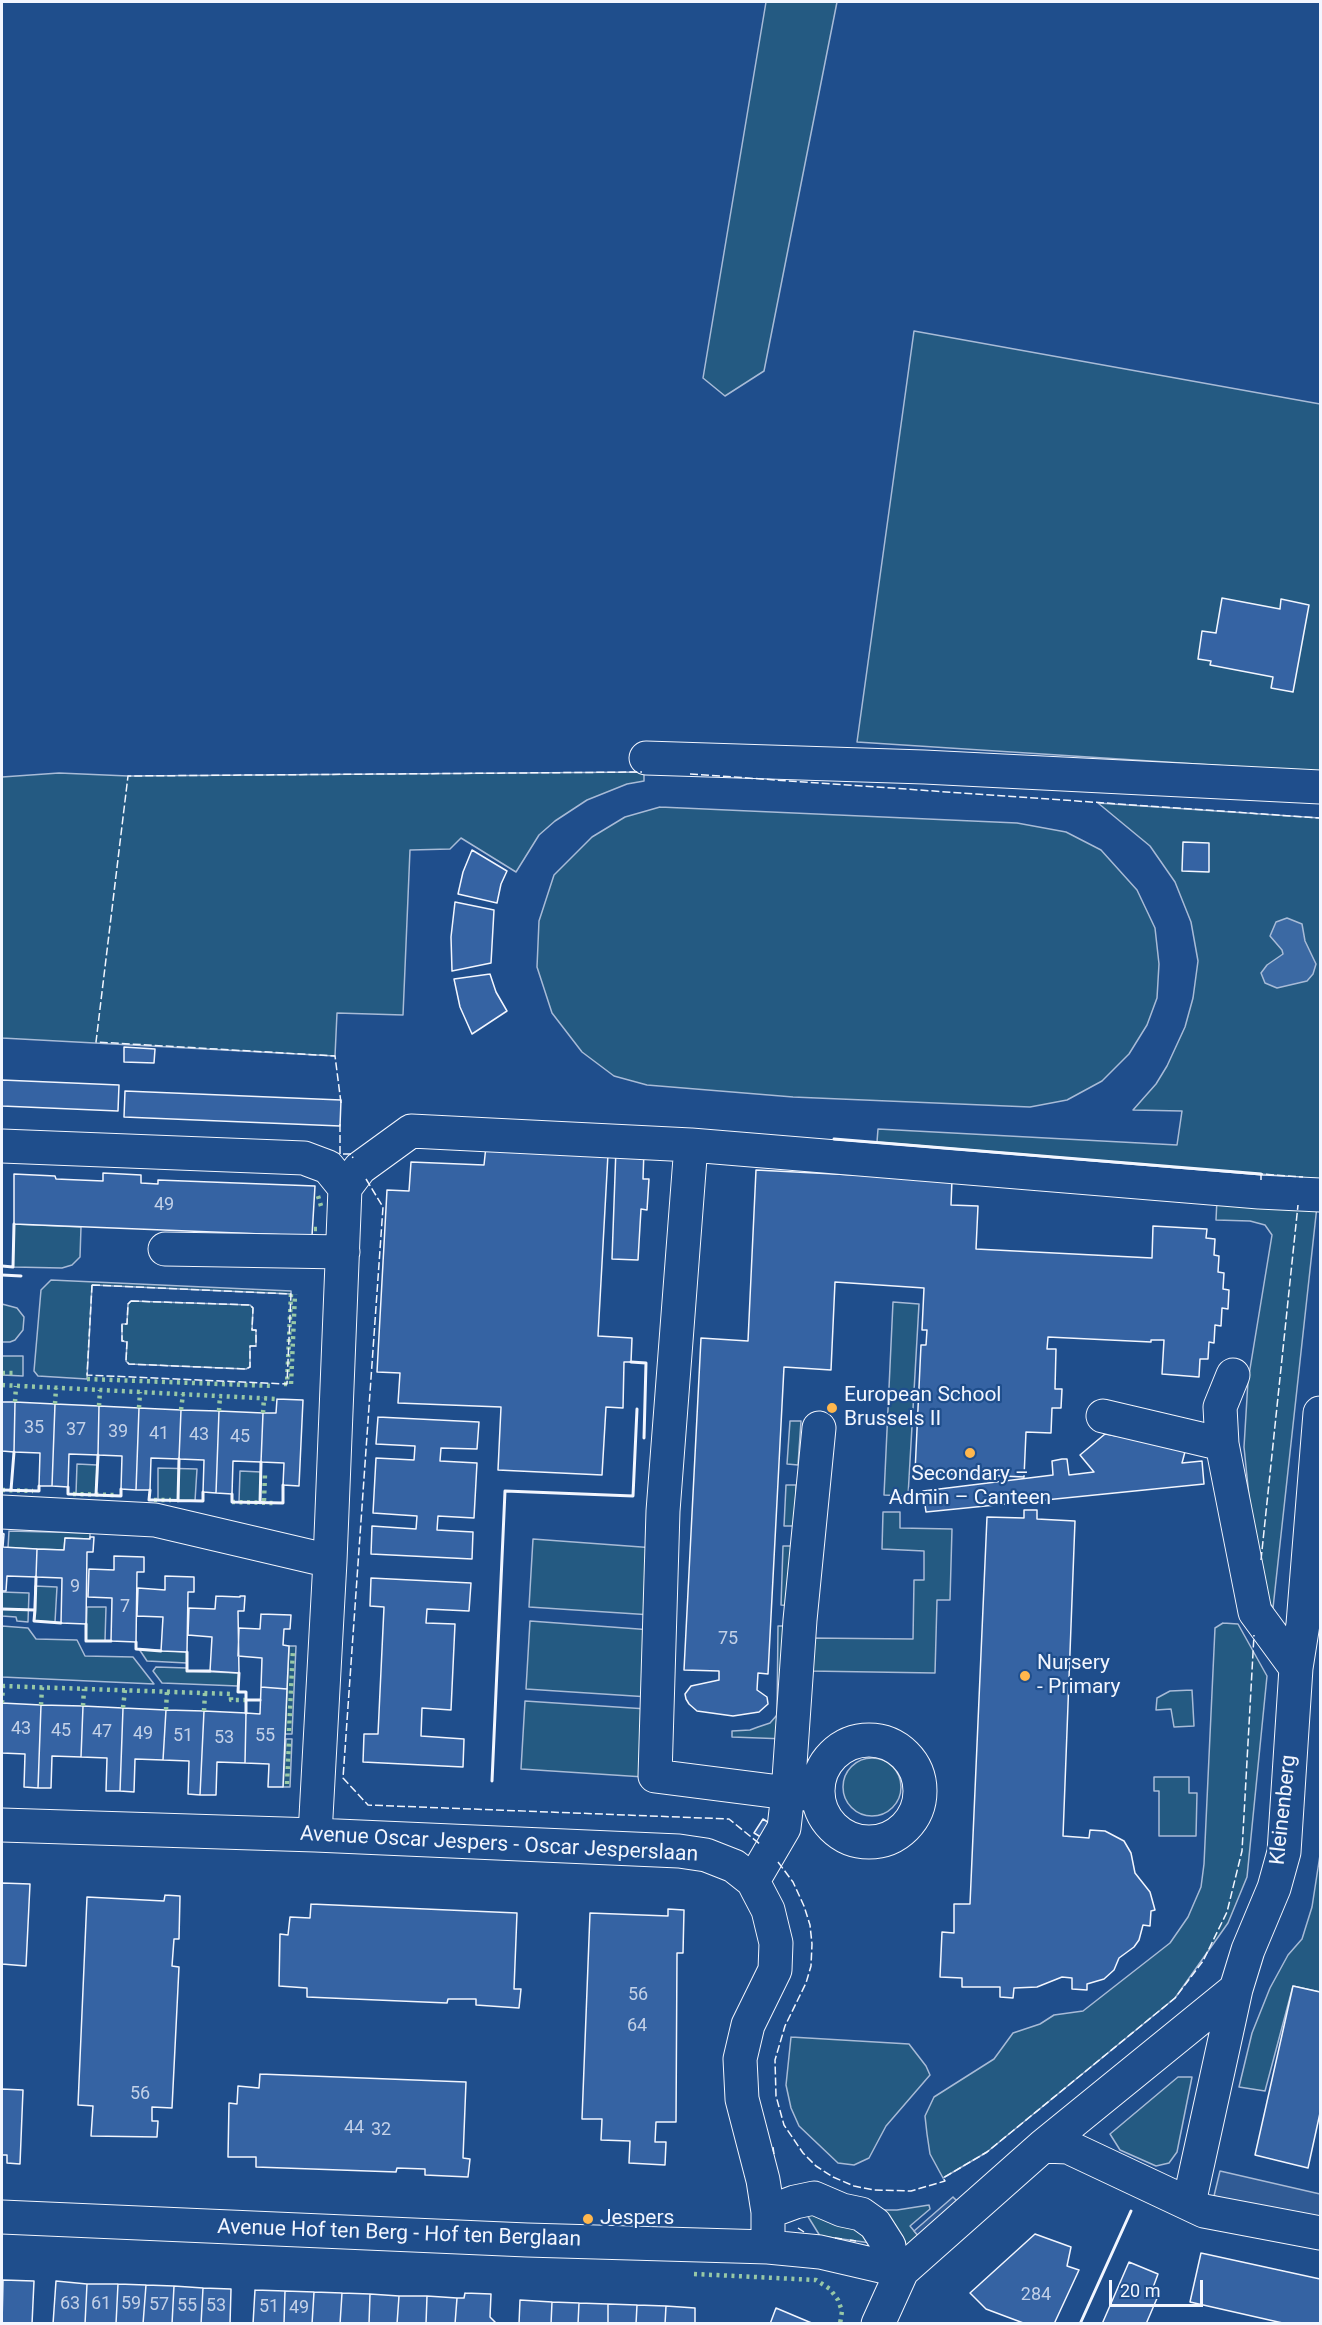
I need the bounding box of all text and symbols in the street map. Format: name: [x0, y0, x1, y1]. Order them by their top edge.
house number: 49: [154, 1194, 174, 1216]
place label: European School Brussels II: [844, 1383, 1001, 1433]
marker: European School Brussels II: [825, 1401, 839, 1415]
house number: 35: [24, 1417, 44, 1439]
house number: 37: [66, 1419, 86, 1441]
house number: 39: [108, 1421, 128, 1443]
house number: 41: [149, 1423, 169, 1445]
house number: 43: [189, 1424, 209, 1446]
house number: 45: [230, 1426, 250, 1448]
marker: Secondary – Admin – Canteen: [963, 1446, 977, 1460]
place label: Secondary – Admin – Canteen: [889, 1462, 1051, 1512]
house number: 9: [70, 1576, 80, 1598]
house number: 7: [120, 1596, 130, 1618]
house number: 75: [718, 1628, 738, 1650]
place label: Nursery - Primary: [1037, 1651, 1121, 1701]
marker: Nursery - Primary: [1018, 1669, 1032, 1683]
house number: 43: [11, 1718, 31, 1740]
house number: 45: [51, 1720, 71, 1742]
house number: 47: [92, 1721, 112, 1743]
house number: 49: [133, 1723, 153, 1745]
house number: 51: [173, 1725, 193, 1747]
house number: 55: [255, 1725, 275, 1747]
house number: 53: [214, 1727, 234, 1749]
street label: Kleinenberg: [1266, 1754, 1302, 1866]
street label: Avenue Oscar Jespers - Oscar Jesperslaan: [299, 1822, 699, 1868]
house number: 56: [628, 1984, 648, 2006]
house number: 64: [627, 2015, 647, 2037]
house number: 56: [130, 2083, 150, 2105]
house number: 44: [344, 2117, 364, 2139]
house number: 32: [371, 2119, 391, 2141]
place label: Jespers: [600, 2206, 674, 2232]
marker: Jespers: [581, 2212, 595, 2226]
street label: Avenue Hof ten Berg - Hof ten Berglaan: [217, 2215, 581, 2253]
scale bar: [1112, 2268, 1206, 2306]
text: 20 m: [1120, 2280, 1160, 2301]
house number: 284: [1021, 2284, 1051, 2306]
house number: 63: [60, 2293, 80, 2315]
house number: 61: [91, 2293, 111, 2315]
house number: 59: [121, 2293, 141, 2315]
house number: 57: [149, 2294, 169, 2316]
house number: 55: [177, 2295, 197, 2317]
house number: 53: [206, 2295, 226, 2317]
house number: 51: [259, 2296, 279, 2318]
house number: 49: [289, 2297, 309, 2319]

